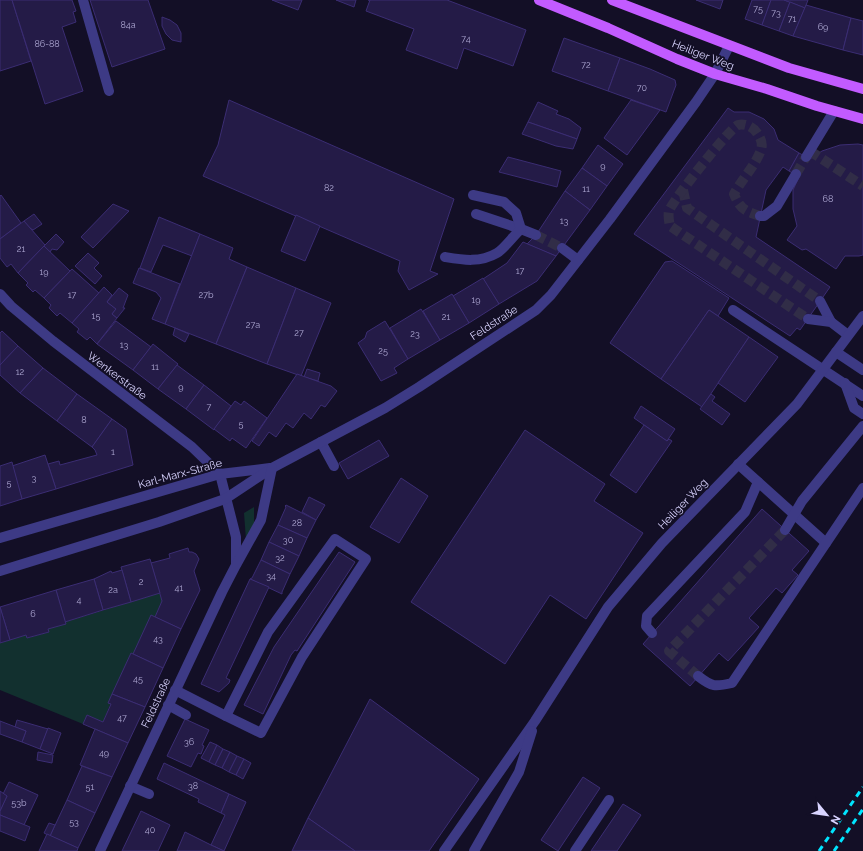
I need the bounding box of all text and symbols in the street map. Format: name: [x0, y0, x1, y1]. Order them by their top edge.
house number: 75: [753, 4, 763, 14]
house number: 73: [771, 8, 781, 18]
house number: 71: [788, 14, 796, 24]
house number: 84a: [120, 20, 136, 30]
house number: 69: [818, 22, 828, 32]
house number: 74: [461, 34, 471, 44]
street label: Heiliger Weg: [670, 37, 736, 73]
house number: 86-88: [34, 39, 60, 49]
house number: 72: [581, 60, 591, 70]
house number: 70: [637, 83, 648, 93]
house number: 9: [600, 161, 606, 171]
house number: 82: [324, 183, 334, 193]
house number: 11: [582, 184, 590, 194]
house number: 68: [823, 194, 833, 204]
house number: 13: [560, 216, 569, 226]
house number: 21: [17, 244, 25, 254]
house number: 17: [516, 266, 524, 276]
house number: 19: [39, 267, 49, 277]
house number: 17: [68, 290, 76, 300]
house number: 27b: [198, 290, 214, 300]
house number: 19: [471, 295, 481, 305]
street label: Feldstraße: [468, 303, 521, 343]
house number: 15: [92, 311, 100, 321]
house number: 21: [442, 312, 450, 322]
house number: 27a: [246, 320, 260, 330]
house number: 27: [294, 328, 304, 338]
house number: 23: [410, 329, 420, 339]
house number: 13: [120, 340, 129, 350]
house number: 25: [378, 346, 388, 356]
street label: Wenkerstraße: [85, 349, 150, 403]
house number: 11: [151, 362, 159, 372]
house number: 12: [16, 367, 25, 377]
house number: 9: [178, 382, 184, 392]
house number: 7: [207, 402, 212, 412]
house number: 8: [81, 415, 87, 425]
house number: 5: [239, 419, 244, 429]
house number: 1: [111, 447, 115, 457]
street label: Karl-Marx-Straße: [137, 456, 224, 491]
house number: 3: [32, 473, 37, 483]
street label: Heiliger Weg: [656, 476, 710, 532]
house number: 5: [7, 478, 12, 488]
house number: 28: [292, 518, 302, 528]
house number: 30: [283, 535, 294, 545]
house number: 32: [275, 553, 285, 563]
house number: 34: [266, 571, 276, 581]
house number: 2: [139, 577, 144, 587]
house number: 41: [175, 583, 184, 593]
house number: 2a: [108, 585, 118, 595]
house number: 4: [77, 595, 82, 605]
house number: 6: [30, 609, 36, 619]
house number: 43: [153, 634, 163, 644]
house number: 45: [133, 674, 143, 684]
street label: Feldstraße: [139, 675, 173, 730]
house number: 47: [117, 713, 127, 723]
house number: 36: [184, 737, 195, 747]
house number: 49: [99, 748, 109, 758]
house number: 38: [188, 781, 198, 791]
house number: 51: [86, 782, 95, 792]
north arrow: [807, 795, 847, 835]
house number: 53b: [11, 798, 27, 808]
text: N: [828, 813, 843, 826]
house number: 53: [69, 817, 79, 827]
house number: 40: [145, 825, 156, 835]

